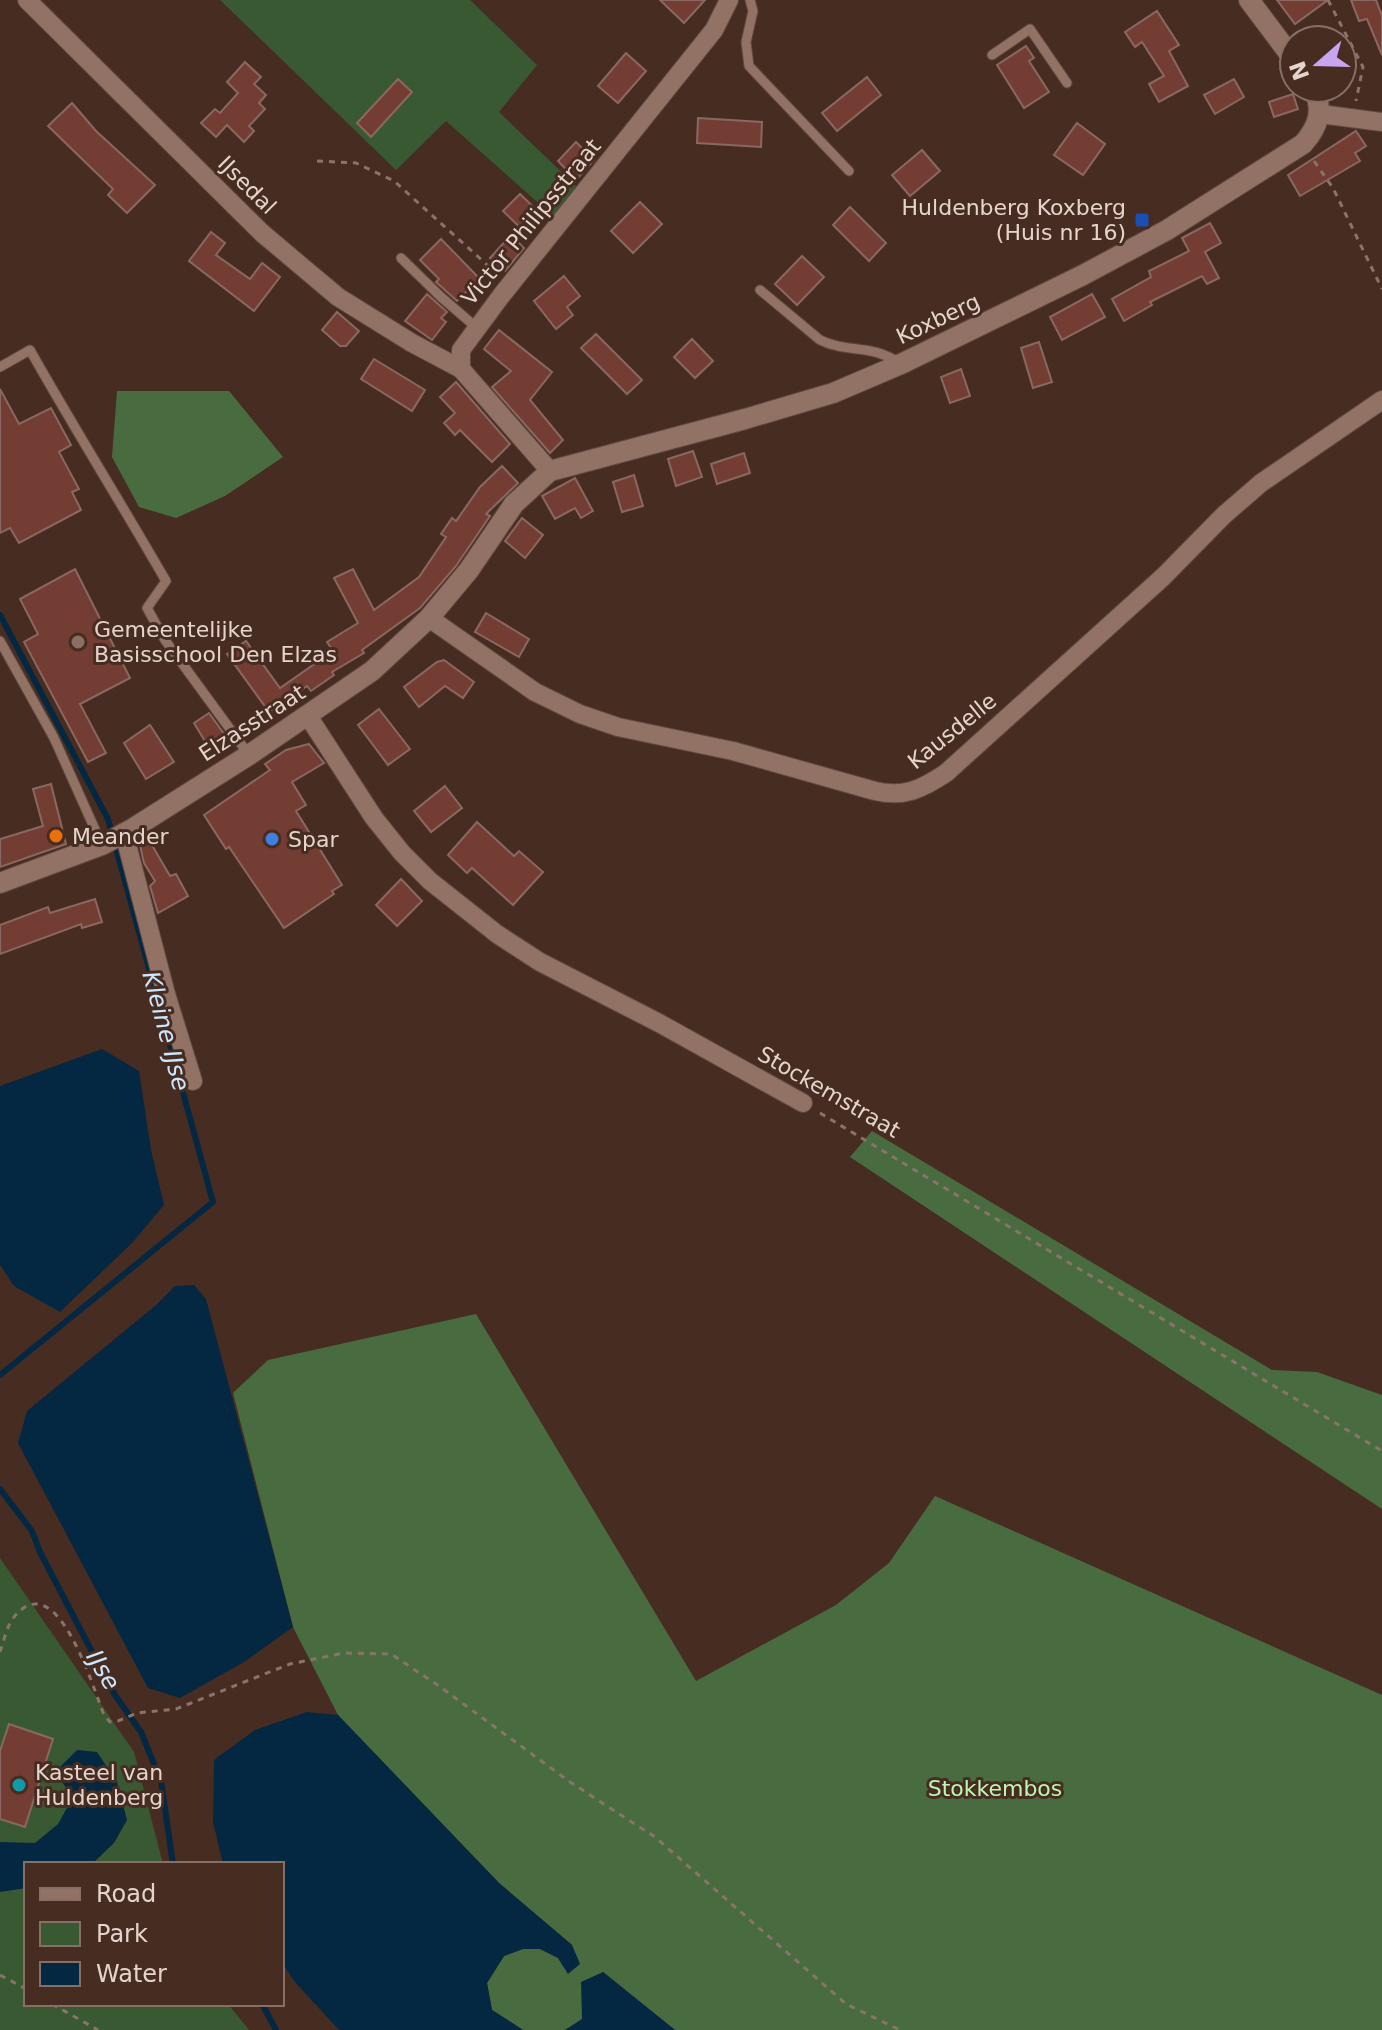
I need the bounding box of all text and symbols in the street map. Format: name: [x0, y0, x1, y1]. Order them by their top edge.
north arrow: [1278, 24, 1358, 104]
text: N: [1285, 58, 1315, 84]
street label: Victor Philipsstraat: [456, 134, 606, 310]
street label: IJsedal: [213, 151, 281, 219]
place label: Huldenberg Koxberg (Huis nr 16): [902, 195, 1126, 245]
marker: Huldenberg Koxberg (Huis nr 16): [1133, 211, 1151, 229]
street label: Koxberg: [892, 289, 984, 349]
place label: Gemeentelijke Basisschool Den Elzas: [94, 617, 337, 667]
marker: Gemeentelijke Basisschool Den Elzas: [69, 633, 87, 651]
street label: Elzasstraat: [194, 679, 310, 766]
street label: Kausdelle: [903, 688, 1001, 774]
place label: Meander: [72, 824, 169, 849]
marker: Meander: [47, 827, 65, 845]
place label: Spar: [288, 827, 339, 852]
marker: Spar: [263, 830, 281, 848]
water label: Kleine IJse: [137, 968, 195, 1094]
street label: Stockemstraat: [754, 1041, 905, 1143]
water label: IJse: [80, 1645, 126, 1695]
place label: Kasteel van Huldenberg: [35, 1760, 163, 1810]
marker: Kasteel van Huldenberg: [10, 1776, 28, 1794]
park label: Stokkembos: [928, 1776, 1062, 1801]
legend: [24, 1862, 284, 2006]
text: Road: [96, 1880, 156, 1908]
text: Park: [96, 1920, 148, 1948]
text: Water: [96, 1960, 167, 1988]

